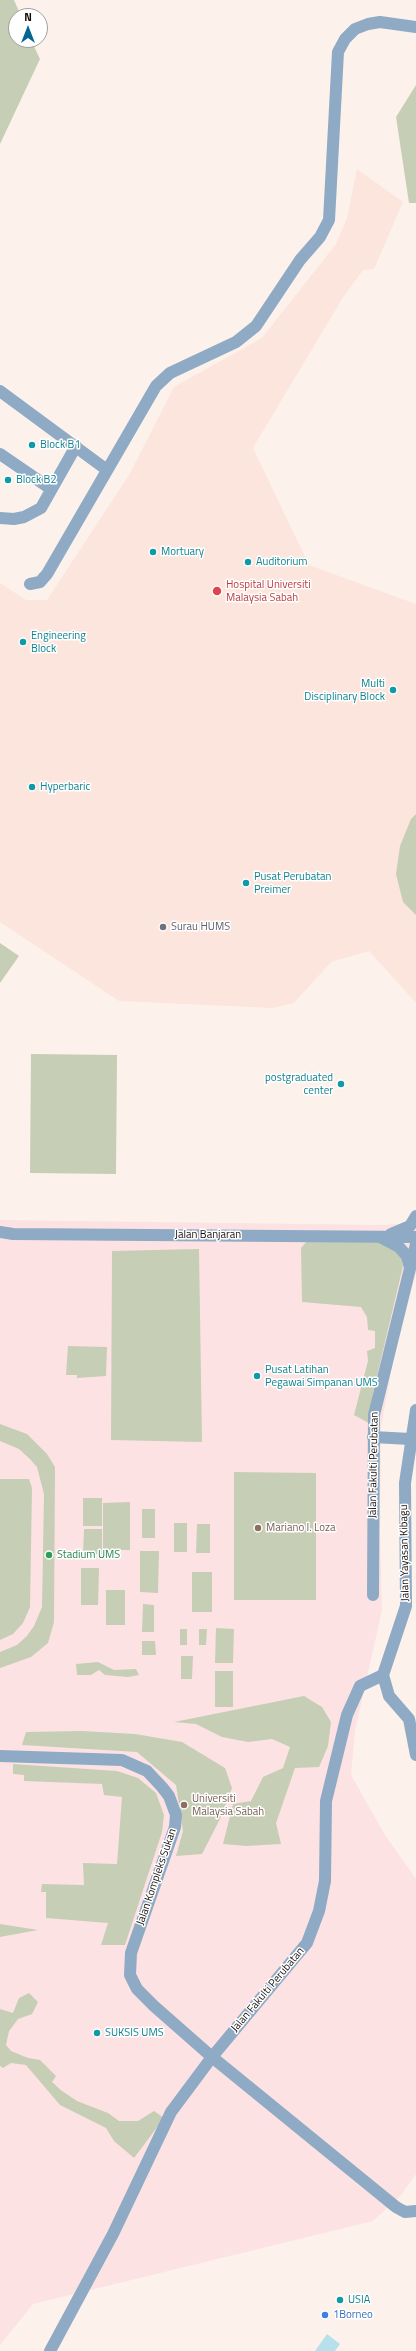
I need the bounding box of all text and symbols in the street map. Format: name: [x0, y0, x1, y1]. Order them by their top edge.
north arrow: [8, 8, 48, 48]
text: N: [24, 9, 32, 25]
place label: Block B1: [40, 438, 81, 452]
marker: Block B1: [27, 440, 37, 450]
place label: Block B2: [16, 473, 57, 487]
marker: Block B2: [3, 475, 13, 485]
place label: Mortuary: [161, 545, 204, 559]
marker: Mortuary: [148, 547, 158, 557]
place label: Auditorium: [256, 555, 308, 569]
marker: Auditorium: [243, 557, 253, 567]
place label: Hospital Universiti Malaysia Sabah: [226, 578, 311, 604]
marker: Hospital Universiti Malaysia Sabah: [211, 585, 223, 597]
place label: Engineering Block: [31, 629, 86, 655]
marker: Engineering Block: [18, 637, 28, 647]
place label: Multi Disciplinary Block: [304, 677, 385, 703]
marker: Multi Disciplinary Block: [388, 685, 398, 695]
place label: Hyperbaric: [40, 780, 90, 794]
marker: Hyperbaric: [27, 782, 37, 792]
place label: Pusat Perubatan Preimer: [254, 870, 332, 896]
marker: Pusat Perubatan Preimer: [241, 878, 251, 888]
place label: Surau HUMS: [171, 920, 230, 934]
marker: Surau HUMS: [158, 922, 168, 932]
place label: postgraduated center: [265, 1071, 333, 1097]
marker: postgraduated center: [336, 1079, 346, 1089]
street label: Jalan Banjaran: [175, 1228, 241, 1242]
place label: Pusat Latihan Pegawai Simpanan UMS: [265, 1363, 378, 1389]
marker: Pusat Latihan Pegawai Simpanan UMS: [252, 1371, 262, 1381]
street label: Jalan Fakulti Perubatan: [366, 1412, 382, 1518]
street label: Jalan Yayasan Kibagu: [398, 1504, 412, 1602]
place label: Mariano I. Loza: [266, 1521, 336, 1535]
marker: Mariano I. Loza: [253, 1523, 263, 1533]
place label: Stadium UMS: [57, 1548, 120, 1562]
marker: Stadium UMS: [44, 1550, 54, 1560]
place label: Universiti Malaysia Sabah: [192, 1792, 264, 1818]
marker: Universiti Malaysia Sabah: [179, 1800, 189, 1810]
street label: Jalan Kompleks Sukan: [134, 1827, 180, 1927]
street label: Jalan Fakulti Perubatan: [229, 1945, 307, 2035]
place label: SUKSIS UMS: [105, 2026, 164, 2040]
marker: SUKSIS UMS: [92, 2028, 102, 2038]
place label: USIA: [348, 2293, 370, 2307]
marker: USIA: [335, 2295, 345, 2305]
place label: 1Borneo: [333, 2308, 373, 2322]
marker: 1Borneo: [320, 2310, 330, 2320]

